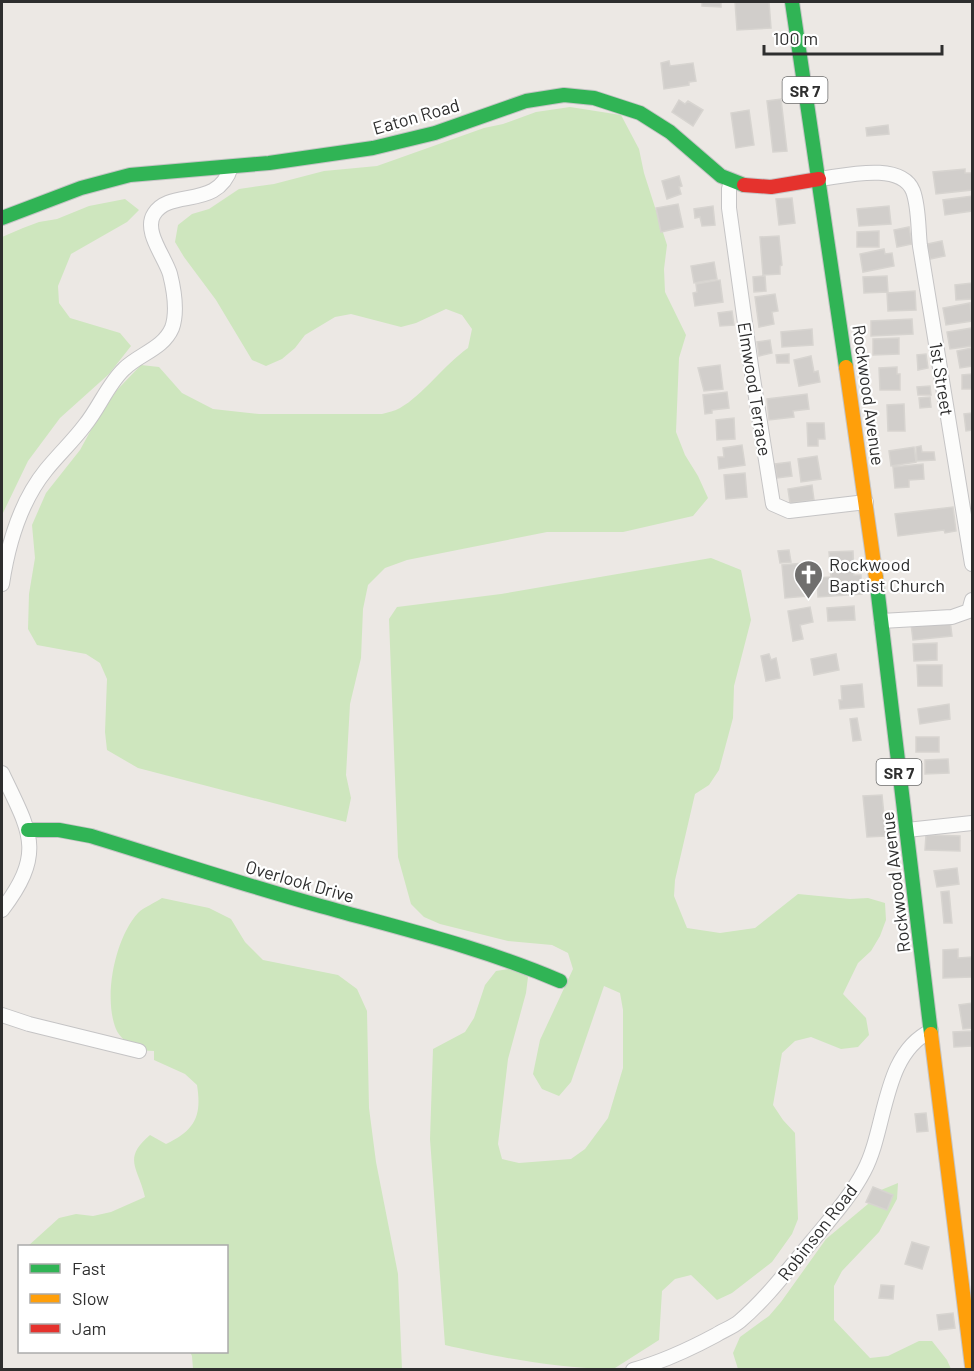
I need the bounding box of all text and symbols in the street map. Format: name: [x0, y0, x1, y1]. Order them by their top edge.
scale bar: [764, 18, 942, 56]
text: 100 m: [773, 27, 818, 49]
road number: SR 7: [782, 77, 828, 103]
street label: Eaton Road: [370, 93, 462, 139]
street label: Elmwood Terrace: [734, 321, 776, 457]
street label: Rockwood Avenue: [848, 323, 890, 467]
street label: 1st Street: [925, 341, 959, 417]
place label: Rockwood Baptist Church: [829, 553, 945, 596]
church icon: Rockwood Baptist Church: [792, 558, 824, 600]
road number: SR 7: [876, 759, 922, 785]
street label: Rockwood Avenue: [875, 810, 915, 954]
street label: Overlook Drive: [243, 855, 357, 907]
street label: Robinson Road: [772, 1179, 862, 1285]
legend: [18, 1245, 228, 1353]
text: Fast: [72, 1257, 106, 1279]
text: Slow: [72, 1287, 109, 1309]
text: Jam: [72, 1317, 106, 1339]

